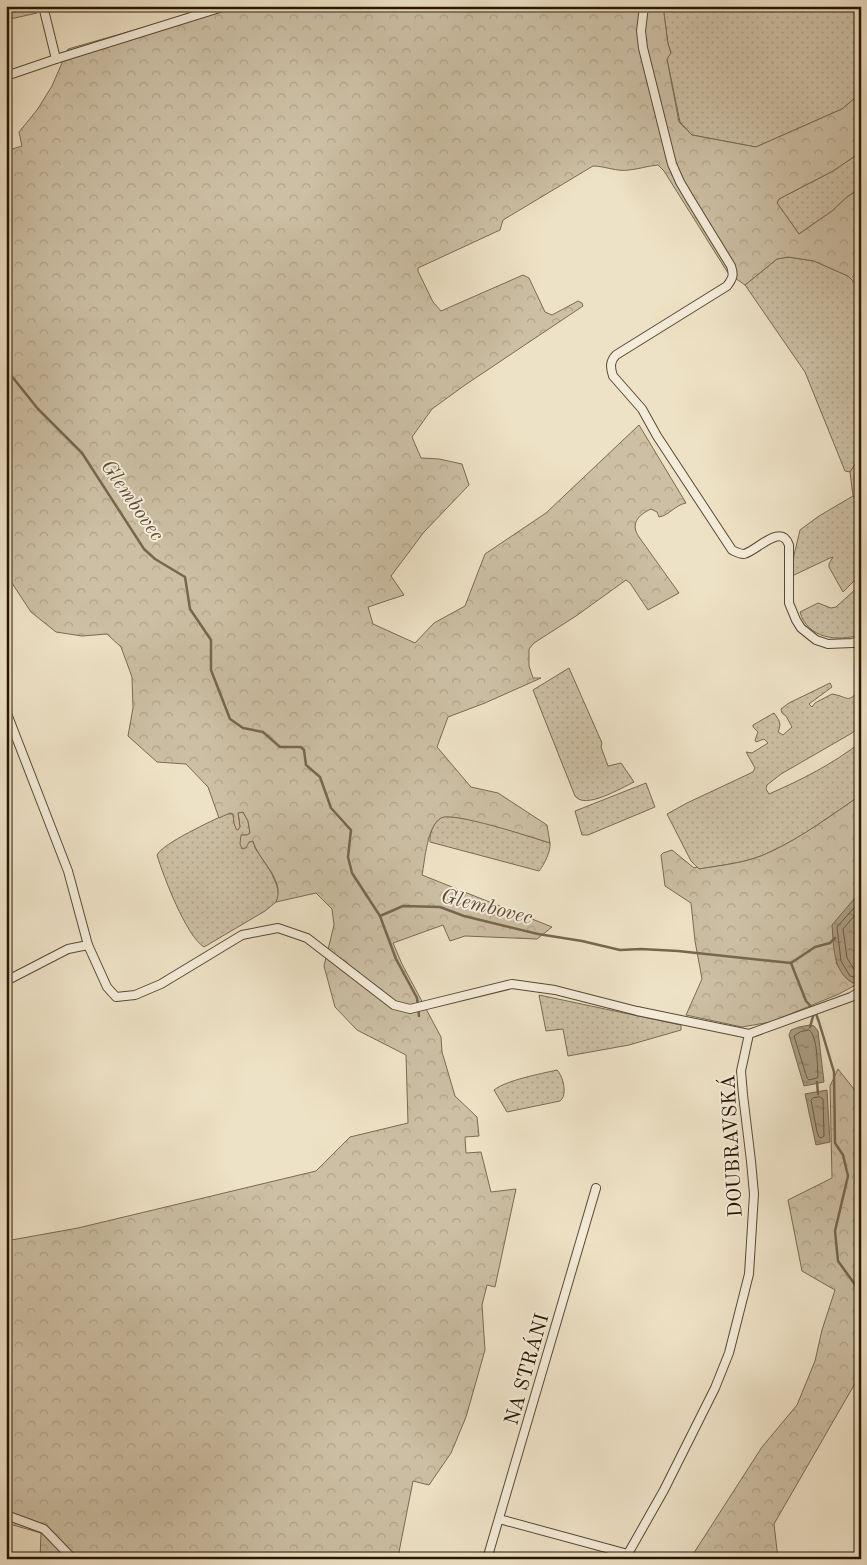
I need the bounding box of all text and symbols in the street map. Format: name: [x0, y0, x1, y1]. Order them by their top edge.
water label: Glembovec: [96, 456, 167, 545]
water label: Glembovec: [438, 886, 535, 929]
street label: DOUBRAVSKÁ: [716, 1074, 747, 1218]
street label: NA STRÁNI: [500, 1310, 553, 1428]

